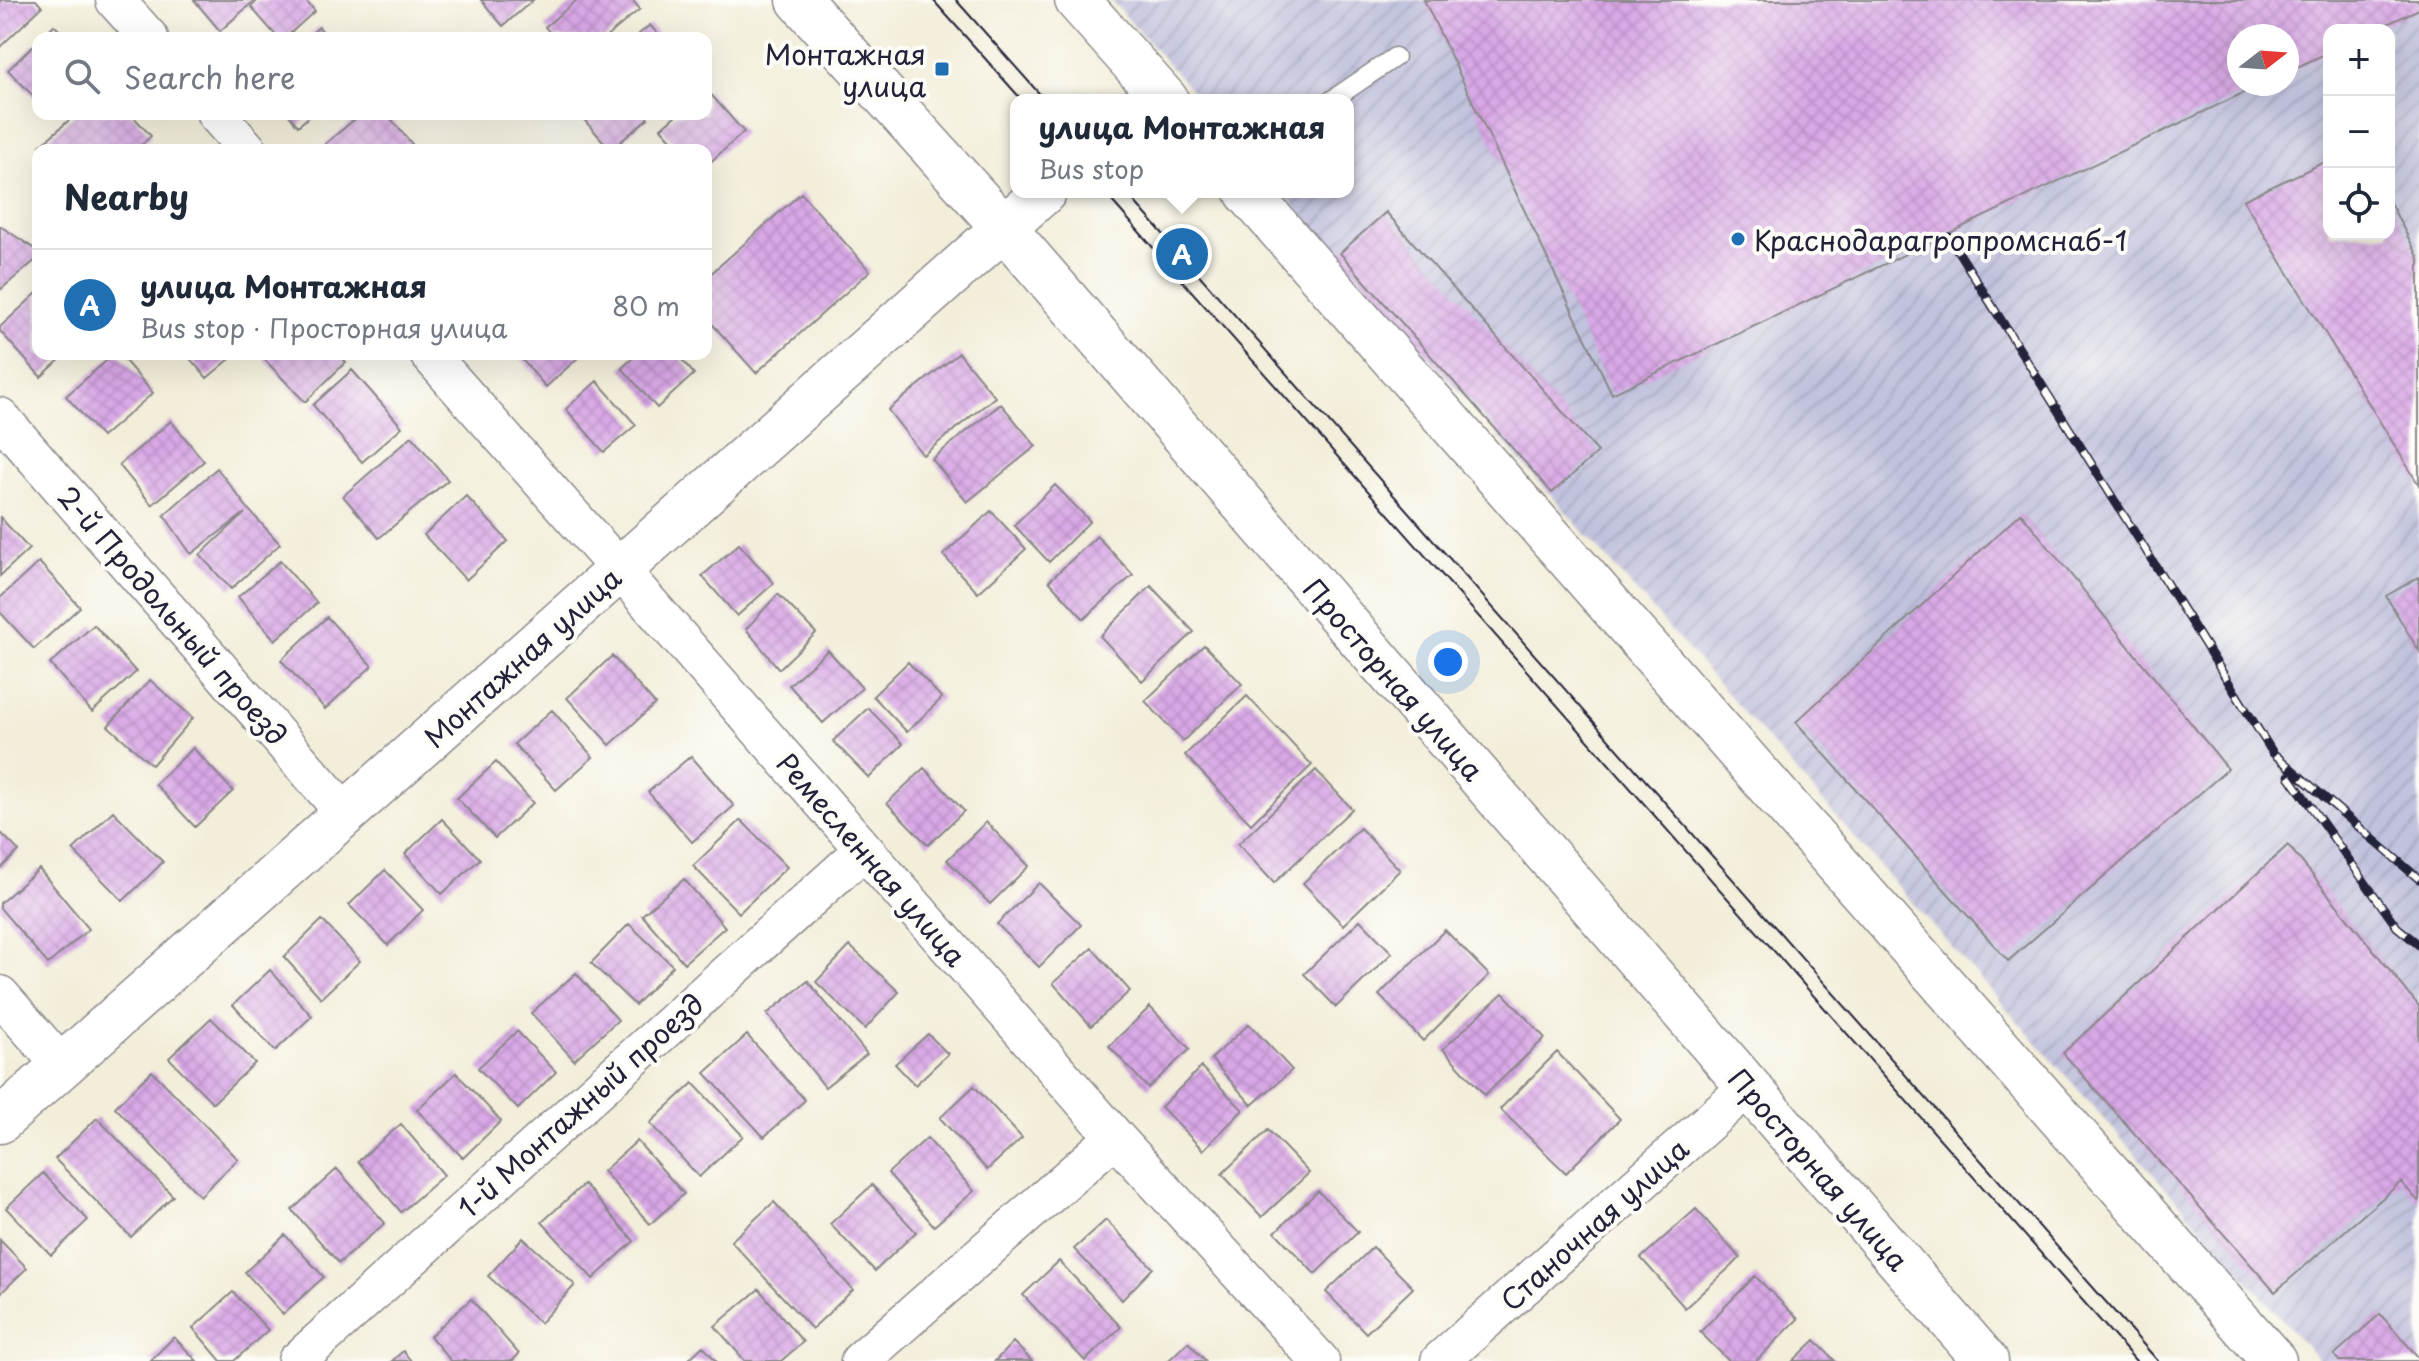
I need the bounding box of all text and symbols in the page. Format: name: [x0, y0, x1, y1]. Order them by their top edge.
north arrow: [2227, 24, 2299, 96]
map controls: [2323, 24, 2395, 240]
button: +: [2323, 24, 2395, 96]
search box: [32, 32, 712, 120]
place label: Монтажная улица: [765, 32, 926, 107]
icon: search: [60, 54, 104, 98]
text: Search here: [124, 54, 296, 99]
marker: Монтажная улица: [933, 60, 951, 78]
popup: [1010, 94, 1354, 198]
button: −: [2323, 96, 2395, 168]
text: улица Монтажная: [1038, 104, 1326, 149]
text: Bus stop: [1038, 149, 1144, 188]
button: locate: [2323, 168, 2395, 240]
text: Nearby: [64, 170, 189, 222]
place label: Краснодарагропромснаб-1: [1754, 218, 2127, 261]
pin: A: [1156, 224, 1208, 284]
marker: Краснодарагропромснаб-1: [1729, 230, 1747, 248]
text: улица Монтажная: [140, 263, 427, 308]
text: A: [80, 286, 100, 325]
text: 80 m: [612, 286, 680, 325]
text: Bus stop · Просторная улица: [140, 308, 507, 347]
street label: 2-й Продольный проезд: [48, 476, 298, 754]
street label: Монтажная улица: [414, 556, 631, 758]
street label: Просторная улица: [1294, 568, 1495, 790]
your location: [1428, 642, 1468, 682]
street label: Ремесленная улица: [767, 743, 977, 976]
street label: 1-й Монтажный проезд: [447, 982, 713, 1228]
street label: Просторная улица: [1719, 1058, 1920, 1280]
street label: Станочная улица: [1490, 1127, 1698, 1321]

